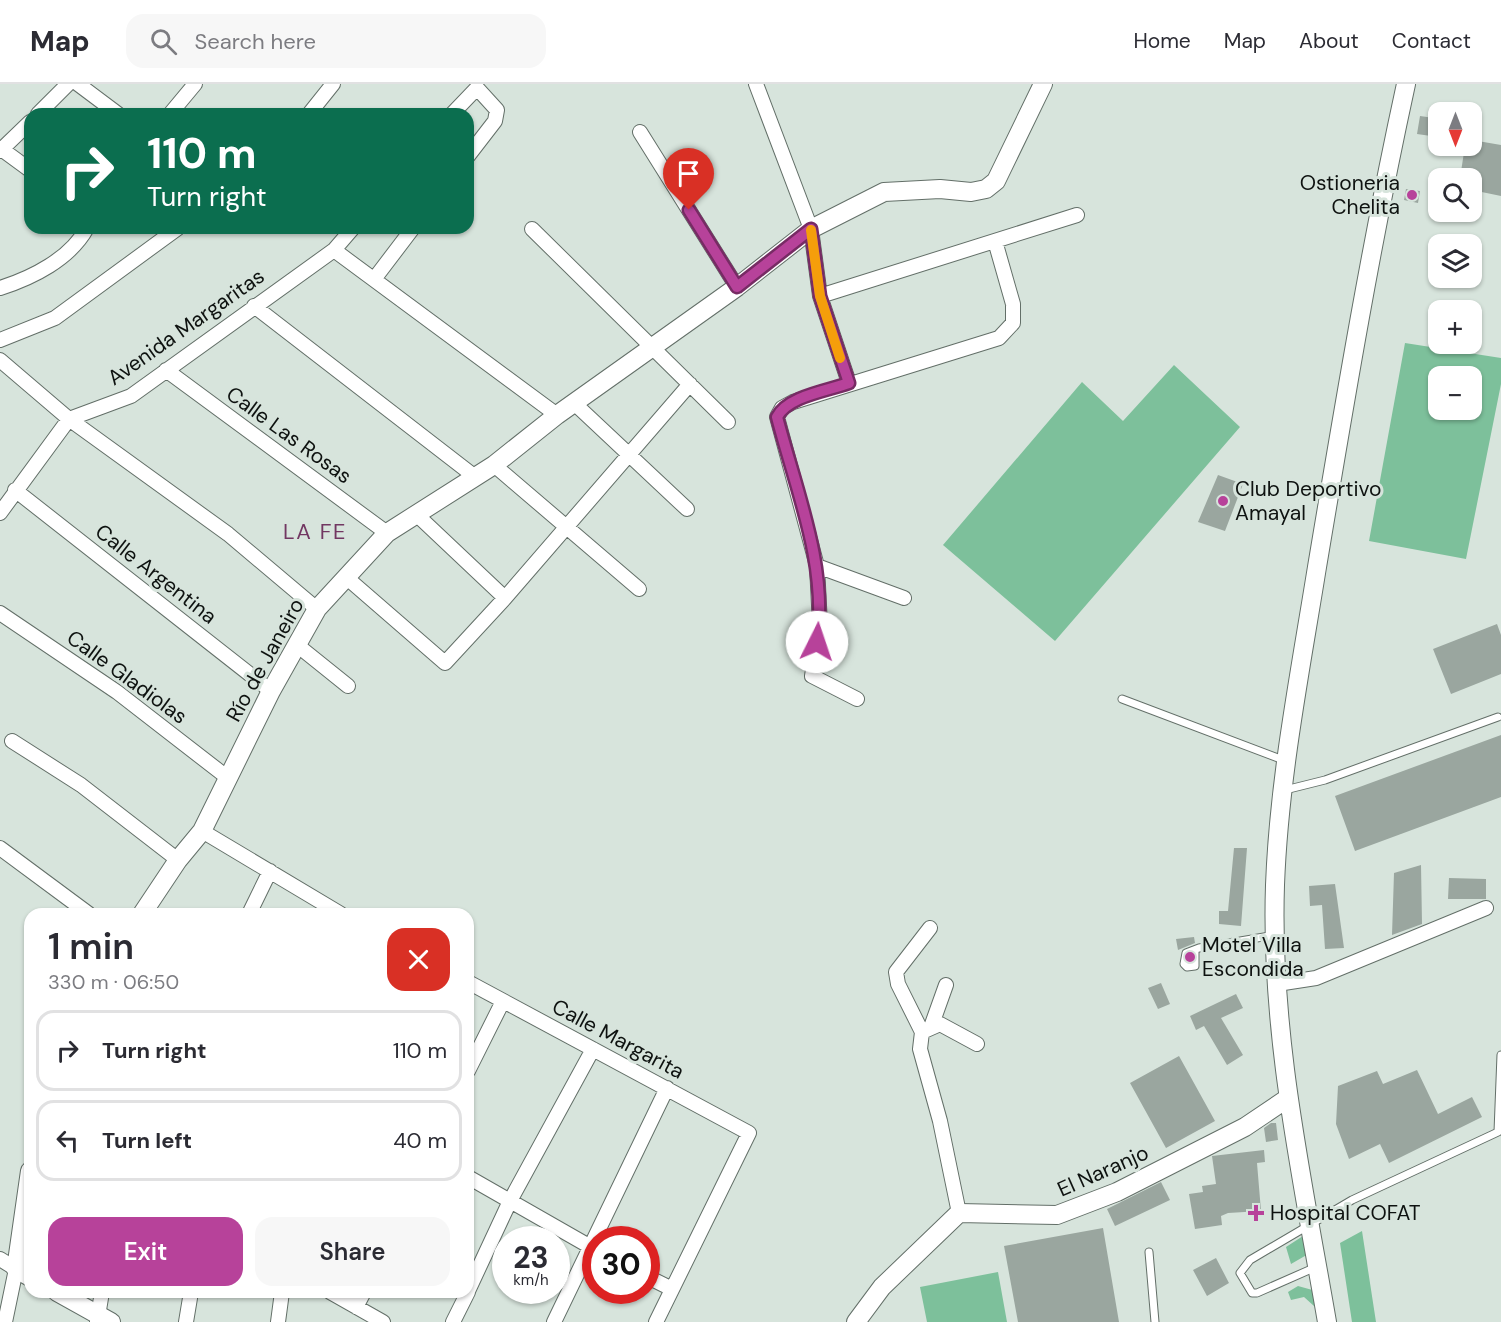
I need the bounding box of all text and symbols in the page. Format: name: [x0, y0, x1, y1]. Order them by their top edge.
search box: [126, 14, 546, 68]
text: Map: [30, 23, 90, 60]
icon: search: [147, 25, 180, 58]
text: Search here: [195, 27, 316, 56]
text: Home: [1133, 27, 1191, 55]
text: Map: [1224, 27, 1266, 55]
text: About: [1299, 27, 1359, 55]
text: Contact: [1392, 27, 1471, 55]
north arrow: [1428, 102, 1482, 156]
map controls: [1428, 102, 1482, 420]
text: 110 m: [147, 126, 257, 181]
icon: right: [48, 132, 126, 210]
pin: [663, 148, 714, 210]
icon: arrive: [672, 157, 705, 190]
button: search: [1428, 168, 1482, 222]
place label: Ostioneria Chelita: [1300, 169, 1400, 221]
text: Turn right: [147, 179, 267, 214]
marker: Ostioneria Chelita: [1405, 188, 1419, 202]
button: layers: [1428, 234, 1482, 288]
street label: Avenida Margaritas: [102, 262, 270, 392]
button: +: [1428, 300, 1482, 354]
button: −: [1428, 366, 1482, 420]
street label: Calle Las Rosas: [221, 380, 357, 490]
place label: Club Deportivo Amayal: [1235, 475, 1382, 527]
marker: Club Deportivo Amayal: [1216, 494, 1230, 508]
district label: LA FE: [283, 517, 347, 546]
street label: Calle Argentina: [90, 518, 222, 630]
street label: Río de Janeiro: [220, 593, 310, 727]
position arrow: [785, 610, 849, 674]
street label: Calle Gladiolas: [61, 624, 193, 730]
text: 1 min: [48, 923, 134, 970]
button: close: [387, 928, 450, 991]
place label: Motel Villa Escondida: [1202, 931, 1304, 983]
marker: Motel Villa Escondida: [1183, 950, 1197, 964]
text: 330 m · 06:50: [48, 969, 179, 995]
street label: Calle Margarita: [547, 992, 689, 1086]
icon: right: [51, 1034, 84, 1067]
text: Turn right: [102, 1036, 207, 1065]
text: 110 m: [393, 1036, 447, 1065]
icon: left: [51, 1124, 84, 1157]
text: Turn left: [102, 1126, 192, 1155]
text: 40 m: [393, 1126, 447, 1155]
street label: El Naranjo: [1053, 1139, 1153, 1203]
place label: Hospital COFAT: [1270, 1199, 1421, 1227]
marker: Hospital COFAT: [1247, 1204, 1265, 1222]
button: Exit: [48, 1217, 243, 1286]
button: Share: [255, 1217, 450, 1286]
speed limit sign: 30: [582, 1226, 660, 1304]
text: 23: [513, 1238, 549, 1277]
text: km/h: [513, 1270, 549, 1290]

